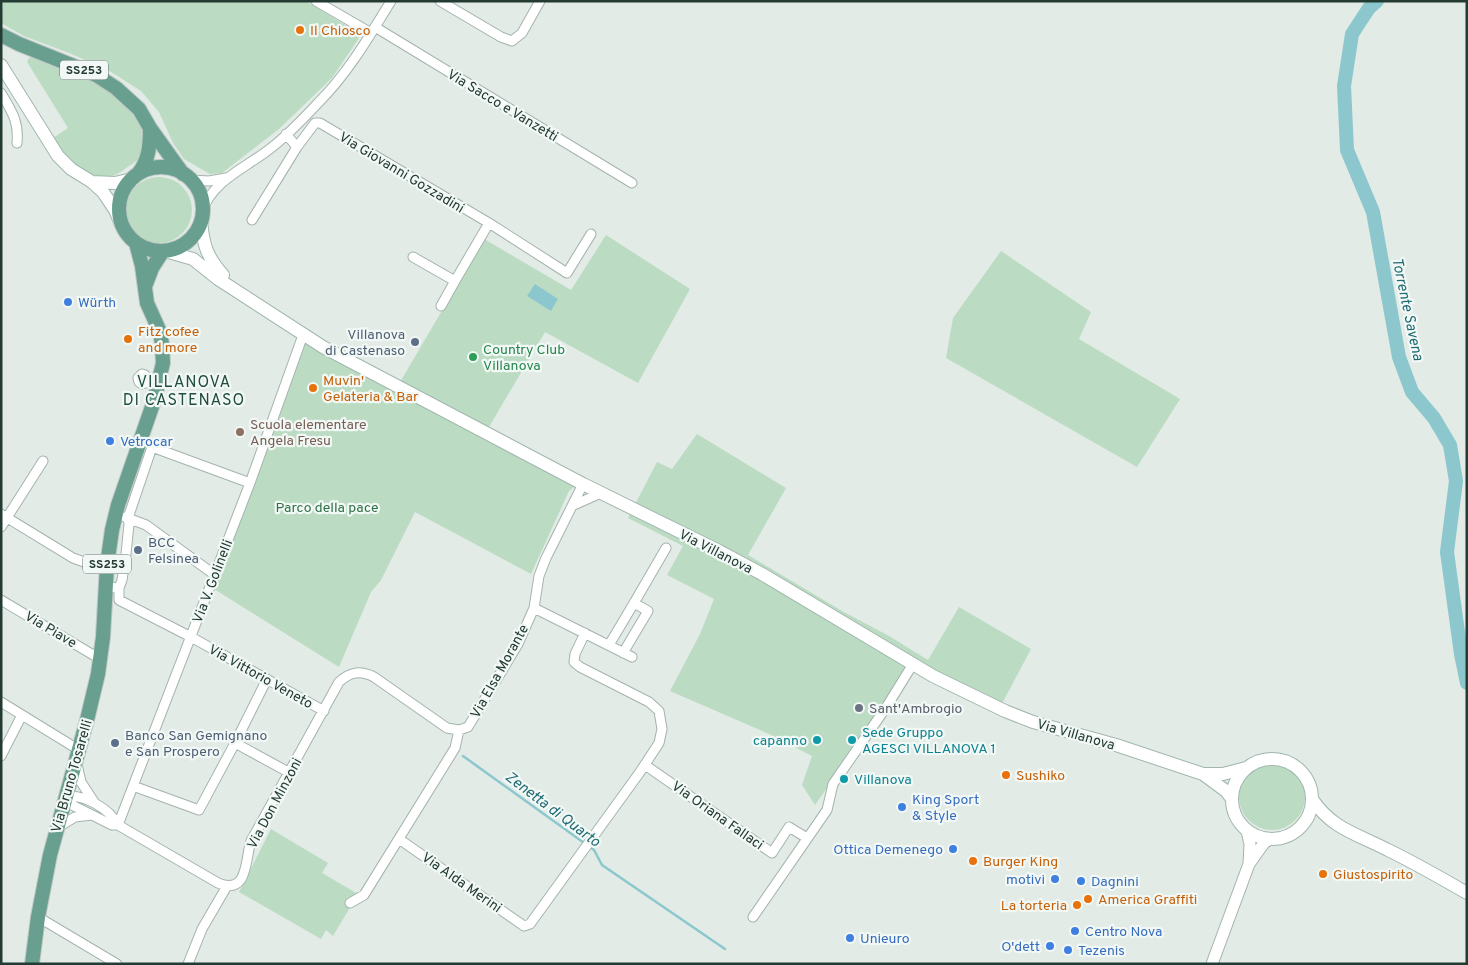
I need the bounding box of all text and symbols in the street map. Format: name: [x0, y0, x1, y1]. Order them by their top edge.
place label: Il Chiosco: [310, 23, 371, 40]
marker: Il Chiosco: [294, 24, 306, 36]
road number: SS253: [60, 60, 108, 80]
street label: Via Sacco e Vanzetti: [444, 66, 561, 146]
street label: Via Giovanni Gozzadini: [335, 129, 467, 217]
water label: Torrente Savena: [1386, 256, 1427, 363]
place label: Würth: [78, 295, 116, 312]
marker: Würth: [62, 296, 74, 308]
place label: Fitz cofee and more: [138, 324, 199, 357]
place label: Villanova di Castenaso: [325, 327, 405, 360]
marker: Fitz cofee and more: [122, 333, 134, 345]
marker: Villanova di Castenaso: [409, 336, 421, 348]
place label: Country Club Villanova: [483, 342, 565, 375]
marker: Country Club Villanova: [467, 351, 479, 363]
district label: VILLANOVA DI CASTENASO: [123, 373, 245, 411]
place label: Muvin' Gelateria & Bar: [323, 373, 419, 406]
marker: Muvin' Gelateria & Bar: [307, 382, 319, 394]
place label: Scuola elementare Angela Fresu: [250, 417, 367, 450]
marker: Scuola elementare Angela Fresu: [234, 426, 246, 438]
place label: Vetrocar: [120, 434, 173, 451]
marker: Vetrocar: [104, 435, 116, 447]
park label: Parco della pace: [275, 500, 379, 517]
street label: Via Villanova: [676, 527, 755, 578]
place label: BCC Felsinea: [148, 535, 199, 568]
street label: Via V. Golinelli: [190, 537, 237, 626]
marker: BCC Felsinea: [132, 544, 144, 556]
road number: SS253: [83, 554, 131, 574]
street label: Via Piave: [21, 608, 79, 652]
street label: Via Elsa Morante: [468, 622, 533, 722]
street label: Via Vittorio Veneto: [205, 642, 316, 713]
place label: Sant'Ambrogio: [869, 701, 963, 718]
marker: Sant'Ambrogio: [853, 702, 865, 714]
street label: Via Villanova: [1035, 716, 1117, 755]
street label: Via Bruno Tosarelli: [48, 718, 97, 835]
place label: Sede Gruppo AGESCI VILLANOVA 1: [862, 725, 996, 758]
place label: Banco San Gemignano e San Prospero: [125, 728, 268, 761]
place label: capanno: [753, 733, 807, 750]
marker: capanno: [811, 734, 823, 746]
marker: Sede Gruppo AGESCI VILLANOVA 1: [846, 734, 858, 746]
marker: Banco San Gemignano e San Prospero: [109, 737, 121, 749]
street label: Via Don Minzoni: [244, 755, 306, 852]
water label: Zenetta di Quarto: [501, 768, 603, 852]
place label: Sushiko: [1016, 768, 1065, 785]
marker: Sushiko: [1000, 769, 1012, 781]
place label: Villanova: [854, 772, 912, 789]
marker: Villanova: [838, 773, 850, 785]
street label: Via Oriana Fallaci: [668, 778, 766, 854]
place label: King Sport & Style: [912, 792, 979, 825]
marker: King Sport & Style: [896, 801, 908, 813]
place label: Ottica Demenego: [833, 842, 943, 859]
marker: Ottica Demenego: [947, 843, 959, 855]
street label: Via Alda Merini: [418, 849, 504, 917]
place label: Burger King: [983, 854, 1058, 871]
marker: Burger King: [967, 855, 979, 867]
place label: Giustospirito: [1333, 867, 1413, 884]
marker: Giustospirito: [1317, 868, 1329, 880]
place label: motivi: [1006, 872, 1045, 889]
marker: motivi: [1049, 873, 1061, 885]
place label: Dagnini: [1091, 874, 1139, 891]
marker: Dagnini: [1075, 875, 1087, 887]
place label: America Graffiti: [1098, 892, 1197, 909]
marker: America Graffiti: [1082, 893, 1094, 905]
place label: La torteria: [1001, 898, 1067, 915]
marker: La torteria: [1071, 899, 1083, 911]
place label: Centro Nova: [1085, 924, 1162, 941]
marker: Centro Nova: [1069, 925, 1081, 937]
place label: Unieuro: [860, 931, 910, 948]
marker: Unieuro: [844, 932, 856, 944]
place label: O'dett: [1001, 939, 1040, 956]
marker: O'dett: [1044, 940, 1056, 952]
place label: Tezenis: [1078, 943, 1125, 960]
marker: Tezenis: [1062, 944, 1074, 956]

